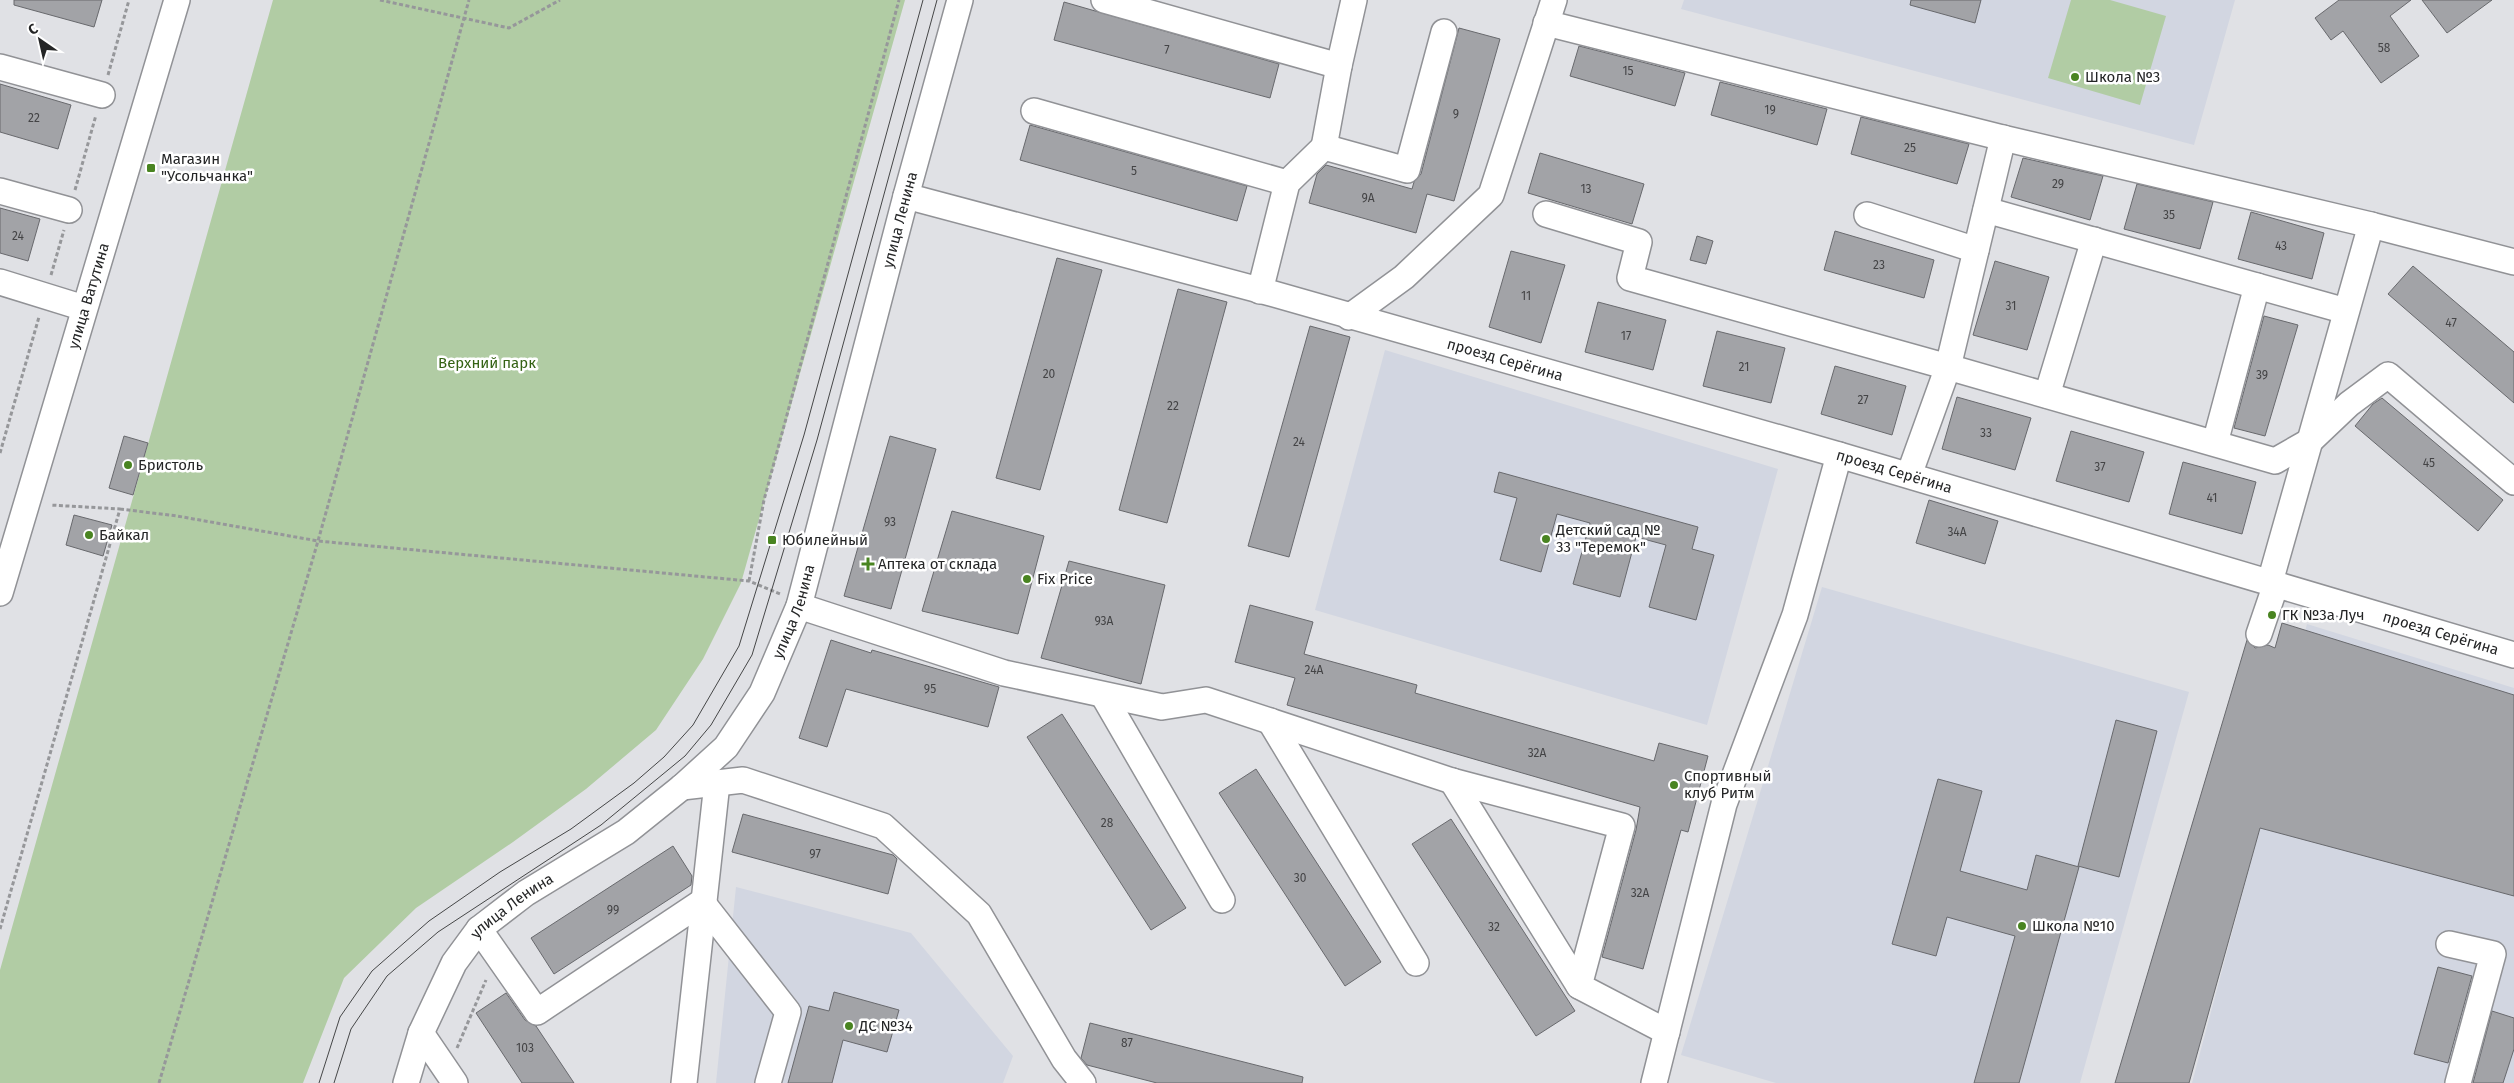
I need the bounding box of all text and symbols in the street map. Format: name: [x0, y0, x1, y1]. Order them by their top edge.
north arrow: [15, 15, 65, 65]
text: С: [25, 20, 41, 39]
house number: 58: [2378, 41, 2391, 55]
house number: 7: [1164, 43, 1170, 57]
house number: 15: [1622, 64, 1634, 78]
place label: Школа №3: [2085, 68, 2160, 86]
marker: Школа №3: [2069, 71, 2081, 83]
house number: 19: [1764, 103, 1776, 117]
house number: 9: [1453, 107, 1459, 121]
house number: 22: [28, 111, 40, 125]
house number: 25: [1904, 141, 1916, 155]
place label: Магазин "Усольчанка": [161, 150, 253, 185]
marker: Магазин "Усольчанка": [145, 162, 157, 174]
house number: 5: [1131, 164, 1137, 178]
street label: улица Ленина: [879, 170, 921, 270]
house number: 29: [2052, 177, 2064, 191]
house number: 13: [1580, 182, 1592, 196]
house number: 9А: [1361, 191, 1375, 205]
house number: 35: [2163, 208, 2175, 222]
house number: 24: [12, 229, 25, 243]
house number: 43: [2275, 239, 2287, 253]
street label: улица Ватутина: [64, 241, 113, 351]
house number: 23: [1873, 258, 1885, 272]
house number: 11: [1521, 289, 1531, 303]
house number: 31: [2006, 299, 2016, 313]
house number: 47: [2445, 316, 2457, 330]
house number: 17: [1621, 329, 1631, 343]
street label: проезд Серёгина: [1445, 335, 1565, 385]
park label: Верхний парк: [438, 354, 536, 372]
house number: 21: [1739, 360, 1749, 374]
house number: 20: [1043, 367, 1056, 381]
house number: 39: [2256, 368, 2268, 382]
house number: 27: [1857, 393, 1869, 407]
house number: 22: [1167, 399, 1179, 413]
house number: 33: [1980, 426, 1992, 440]
house number: 24: [1293, 435, 1306, 449]
street label: проезд Серёгина: [1834, 446, 1954, 497]
place label: Бристоль: [138, 456, 203, 474]
house number: 45: [2423, 456, 2435, 470]
marker: Бристоль: [122, 459, 134, 471]
house number: 37: [2094, 460, 2106, 474]
house number: 41: [2207, 491, 2217, 505]
house number: 93: [884, 515, 896, 529]
place label: Детский сад № 33 "Теремок": [1555, 521, 1661, 556]
house number: 34А: [1947, 525, 1967, 539]
place label: Байкал: [99, 526, 149, 544]
marker: Байкал: [83, 529, 95, 541]
place label: Юбилейный: [782, 531, 868, 549]
marker: Детский сад № 33 "Теремок": [1540, 533, 1552, 545]
marker: Юбилейный: [766, 534, 778, 546]
place label: Аптека от склада: [878, 555, 997, 573]
marker: Аптека от склада: [862, 558, 874, 570]
street label: улица Ленина: [769, 563, 818, 661]
place label: Fix Price: [1037, 570, 1093, 588]
marker: Fix Price: [1021, 573, 1033, 585]
place label: ГК №3а Луч: [2282, 606, 2364, 624]
street label: проезд Серёгина: [2381, 608, 2501, 659]
marker: ГК №3а Луч: [2266, 609, 2278, 621]
house number: 93А: [1095, 614, 1114, 628]
house number: 24А: [1305, 663, 1324, 677]
house number: 95: [924, 682, 936, 696]
house number: 32А: [1528, 746, 1546, 760]
place label: Спортивный клуб Ритм: [1684, 767, 1771, 802]
marker: Спортивный клуб Ритм: [1668, 779, 1680, 791]
house number: 28: [1101, 816, 1114, 830]
house number: 97: [809, 847, 821, 861]
street label: улица Ленина: [466, 869, 557, 942]
house number: 30: [1294, 871, 1307, 885]
house number: 32А: [1631, 886, 1649, 900]
house number: 99: [607, 903, 619, 917]
place label: Школа №10: [2032, 917, 2115, 935]
house number: 32: [1488, 920, 1500, 934]
marker: Школа №10: [2016, 920, 2028, 932]
place label: ДС №34: [858, 1017, 913, 1035]
marker: ДС №34: [843, 1020, 855, 1032]
house number: 87: [1121, 1036, 1133, 1050]
house number: 103: [516, 1041, 534, 1055]

